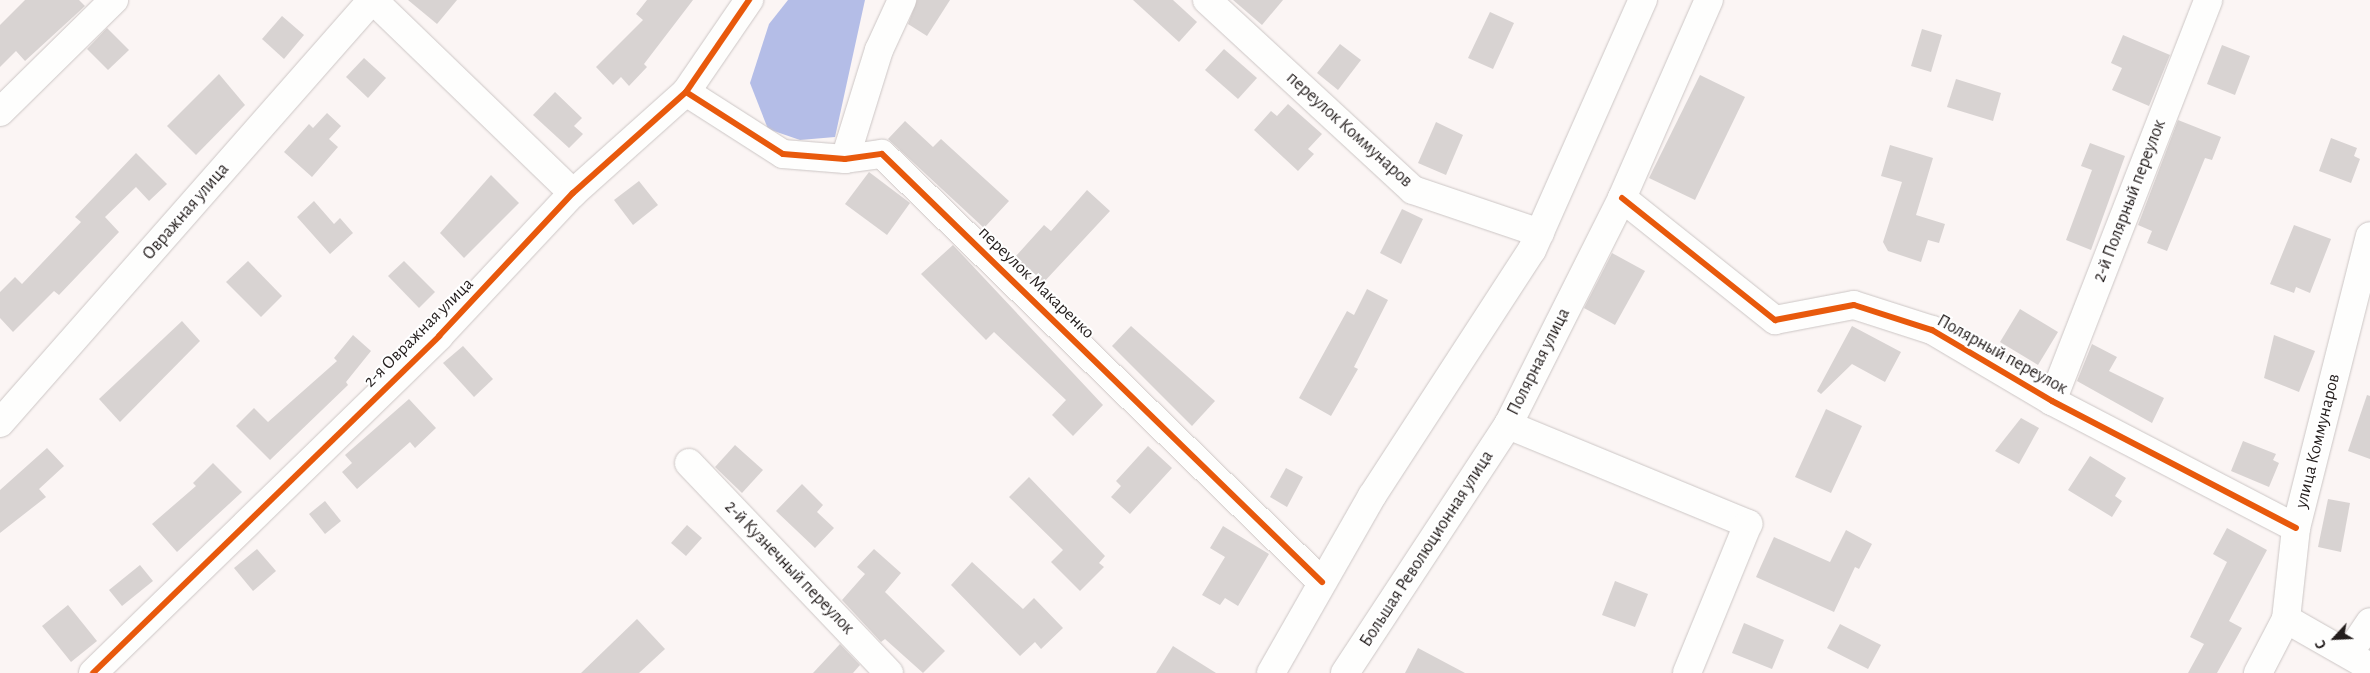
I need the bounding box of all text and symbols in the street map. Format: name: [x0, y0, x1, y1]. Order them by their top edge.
street label: переулок Коммунаров: [1281, 68, 1417, 192]
street label: 2-й Полярный переулок: [2089, 117, 2171, 285]
street label: Овражная улица: [138, 159, 234, 265]
street label: переулок Макаренко: [974, 222, 1098, 344]
street label: 2-я Овражная улица: [360, 274, 478, 392]
street label: Полярная улица: [1503, 305, 1575, 419]
street label: Полярный переулок: [1933, 310, 2071, 400]
street label: улица Коммунаров: [2291, 372, 2345, 510]
street label: Большая Революционная улица: [1355, 447, 1499, 651]
street label: 2-й Кузнечный переулок: [720, 497, 858, 639]
north arrow: [2310, 613, 2360, 663]
text: С: [2313, 638, 2329, 651]

